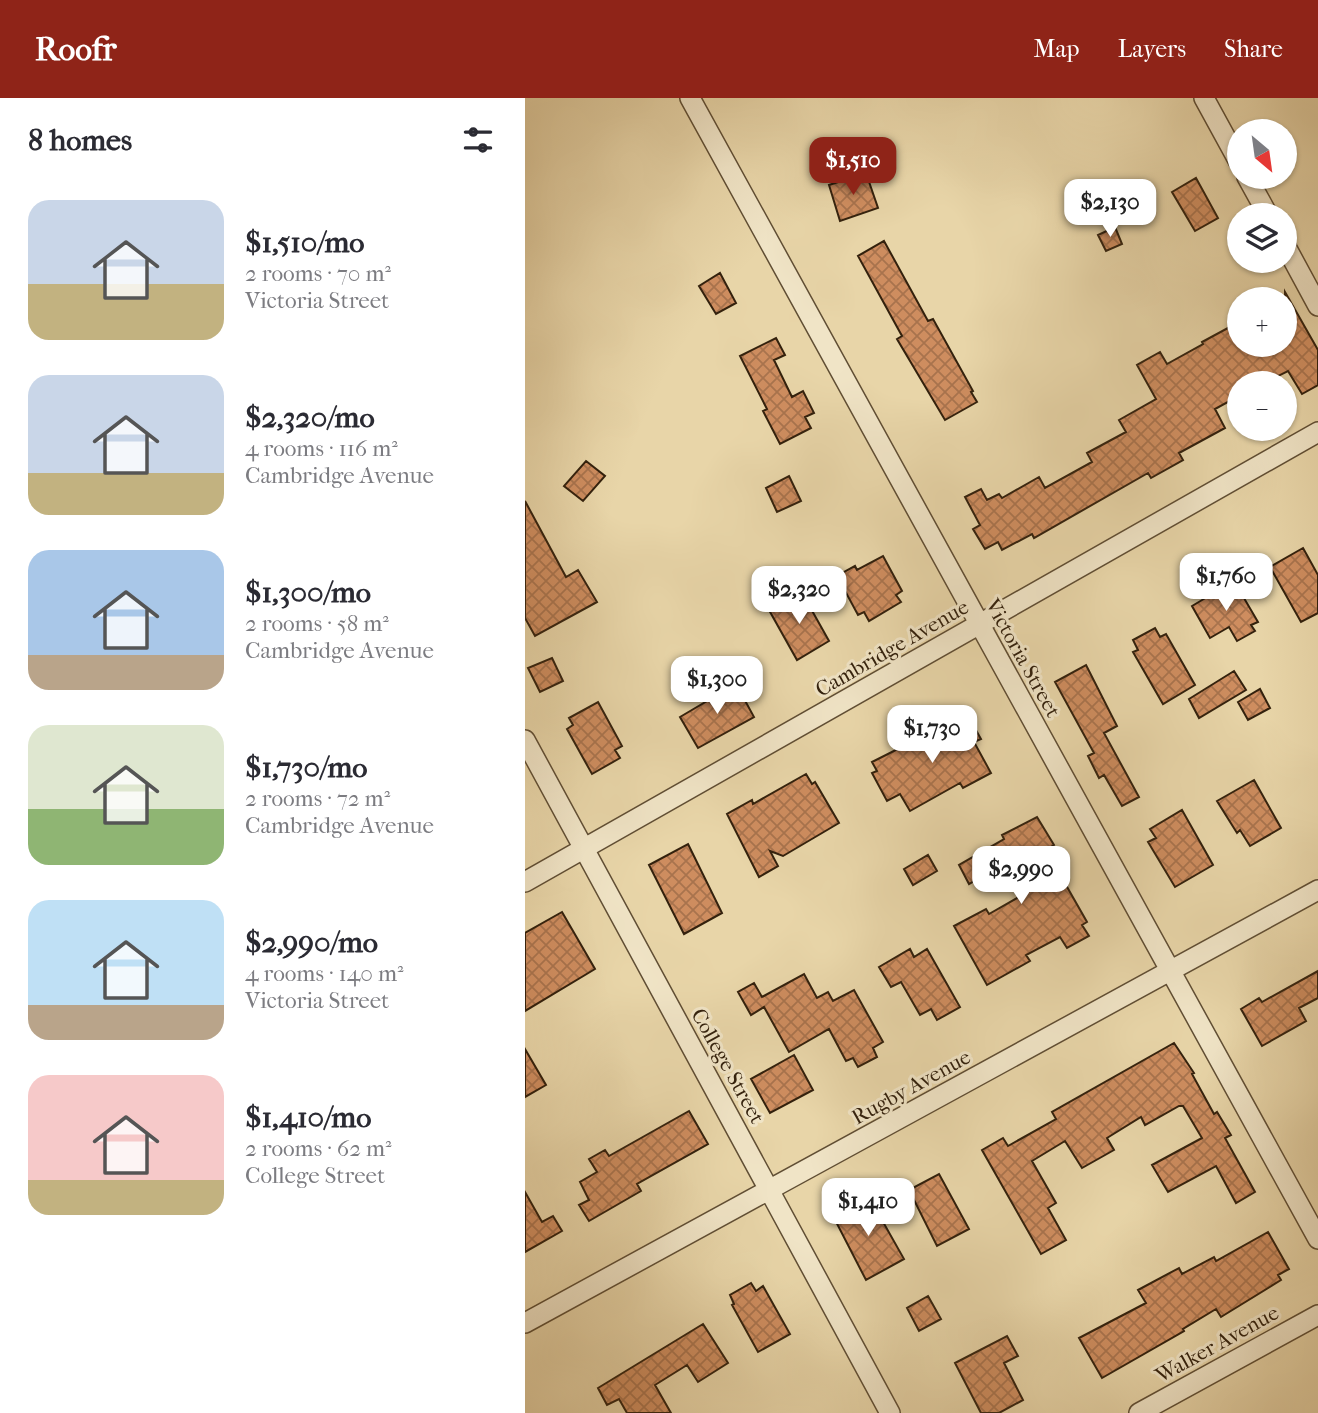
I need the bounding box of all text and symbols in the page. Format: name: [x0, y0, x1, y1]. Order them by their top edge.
text: Roofr: [35, 30, 117, 69]
text: Map: [1034, 35, 1080, 63]
text: Layers: [1118, 35, 1186, 63]
text: Share: [1224, 35, 1283, 63]
north arrow: [1227, 119, 1297, 189]
map controls: [1227, 119, 1297, 441]
icon: filters: [459, 121, 497, 159]
text: 8 homes: [28, 123, 132, 158]
pin: $1,510: [796, 138, 910, 197]
text: $1,510: [825, 146, 881, 173]
pin: $2,130: [1053, 180, 1167, 239]
text: $2,130: [1080, 188, 1140, 215]
button: layers: [1227, 203, 1297, 273]
text: $1,510/mo: [245, 225, 365, 260]
icon: home: [84, 228, 168, 312]
text: 2 rooms · 70 m²: [245, 260, 391, 287]
text: Victoria Street: [245, 287, 389, 314]
button: +: [1227, 287, 1297, 357]
button: −: [1227, 371, 1297, 441]
text: $2,320/mo: [245, 400, 375, 435]
icon: home: [84, 403, 168, 487]
text: 4 rooms · 116 m²: [245, 435, 398, 462]
text: Cambridge Avenue: [245, 462, 434, 489]
pin: $1,760: [1169, 554, 1283, 613]
text: $1,760: [1196, 562, 1256, 589]
pin: $2,320: [742, 566, 856, 626]
text: $1,300/mo: [245, 575, 371, 610]
text: $2,320: [767, 575, 831, 602]
icon: home: [84, 578, 168, 662]
street label: Victoria Street: [980, 594, 1066, 722]
street label: Cambridge Avenue: [811, 595, 973, 701]
text: 2 rooms · 58 m²: [245, 610, 389, 637]
text: Cambridge Avenue: [245, 637, 434, 664]
pin: $1,300: [660, 656, 774, 716]
text: $1,300: [687, 665, 747, 692]
pin: $1,730: [875, 706, 989, 765]
text: $1,730: [903, 714, 961, 741]
text: $1,730/mo: [245, 750, 367, 785]
icon: home: [84, 753, 168, 837]
text: 2 rooms · 72 m²: [245, 785, 390, 812]
text: Cambridge Avenue: [245, 812, 434, 839]
pin: $2,990: [964, 846, 1078, 906]
text: $2,990: [988, 855, 1054, 882]
text: $2,990/mo: [245, 925, 378, 960]
icon: home: [84, 928, 168, 1012]
text: 4 rooms · 140 m²: [245, 960, 404, 987]
text: Victoria Street: [245, 987, 389, 1014]
street label: College Street: [686, 1004, 770, 1128]
street label: Rugby Avenue: [848, 1045, 974, 1129]
text: $1,410/mo: [245, 1100, 371, 1135]
icon: home: [84, 1103, 168, 1187]
text: 2 rooms · 62 m²: [245, 1135, 392, 1162]
text: College Street: [245, 1162, 385, 1189]
pin: $1,410: [811, 1178, 925, 1238]
text: $1,410: [838, 1187, 898, 1214]
street label: Walker Avenue: [1150, 1300, 1283, 1388]

